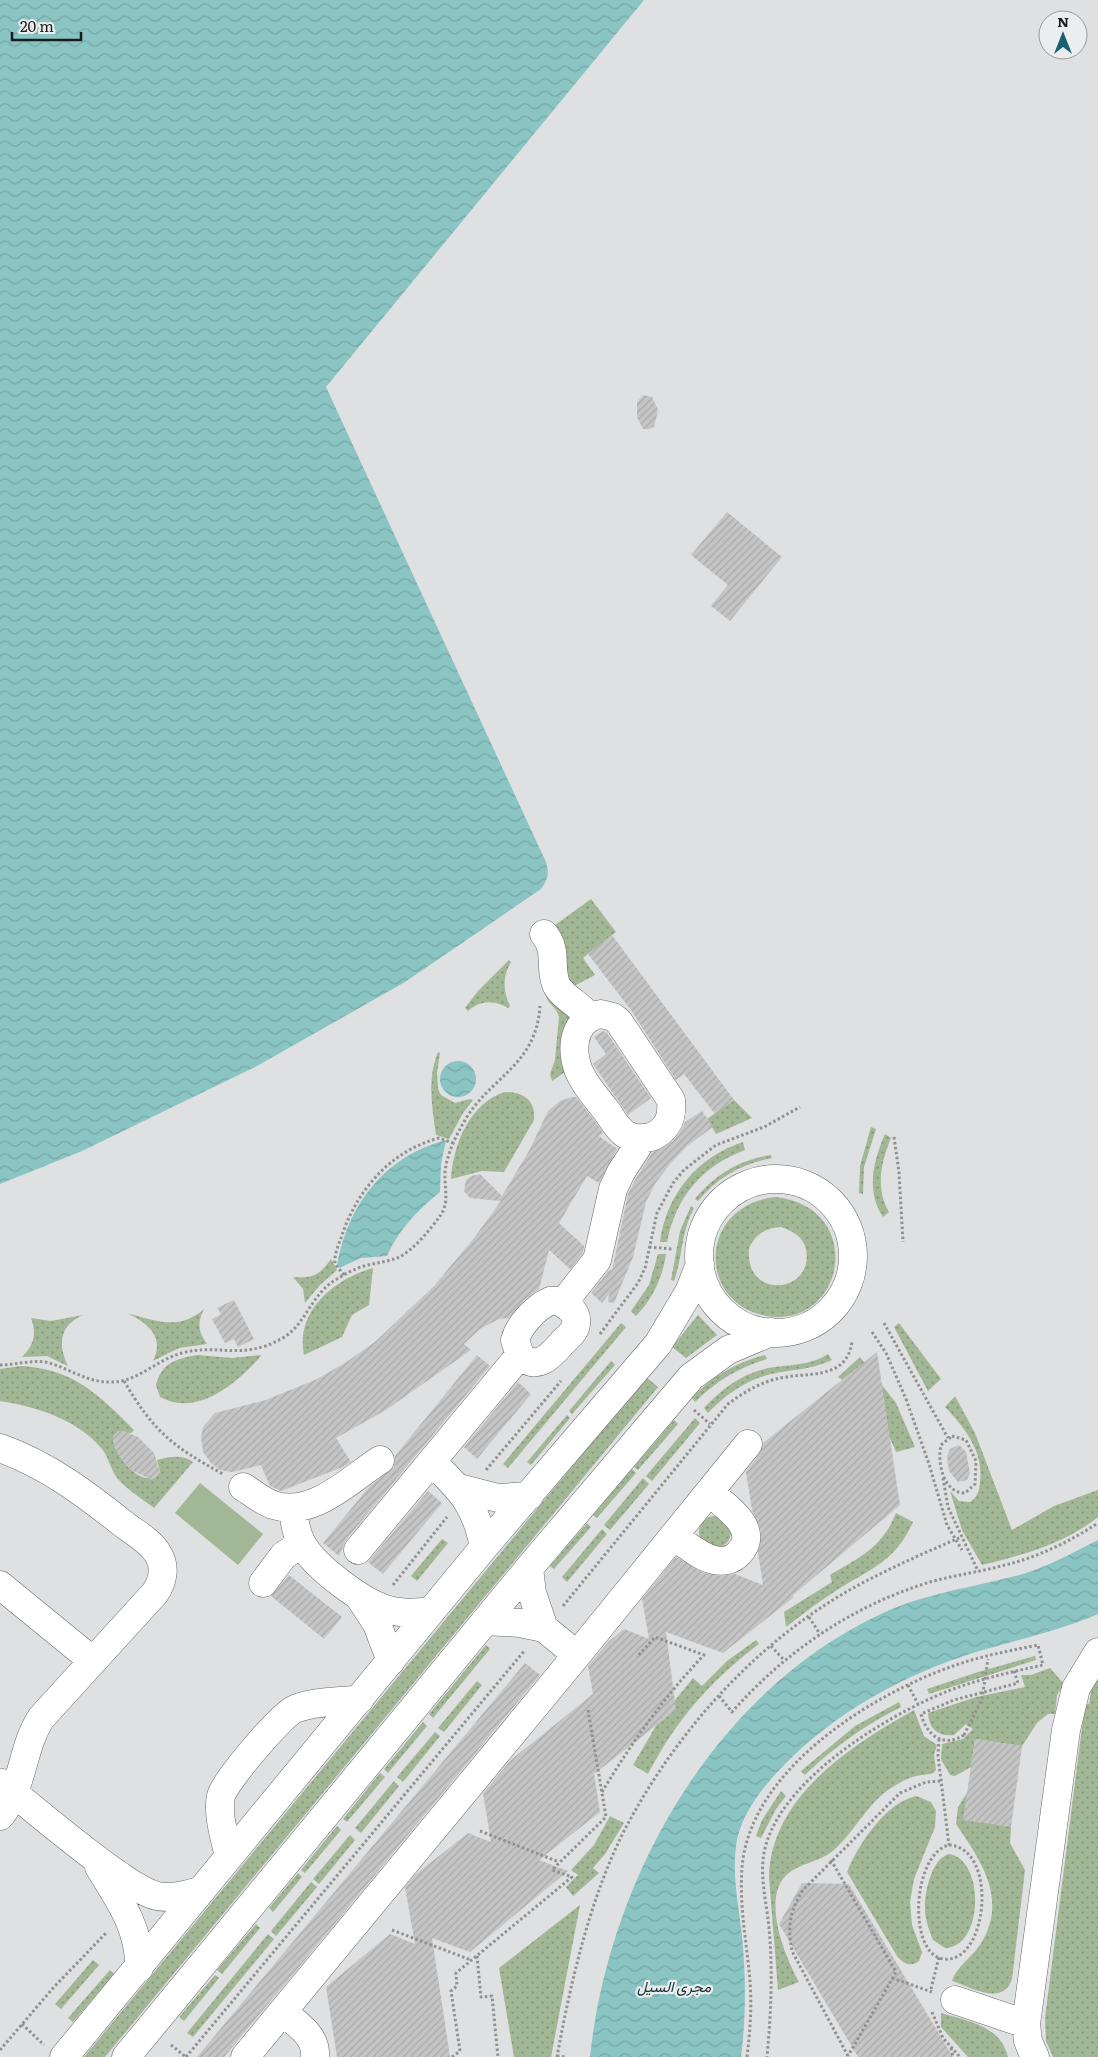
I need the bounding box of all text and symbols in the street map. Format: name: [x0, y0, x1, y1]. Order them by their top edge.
scale bar: [12, 10, 81, 42]
north arrow: [1038, 10, 1088, 60]
text: N: [1057, 11, 1069, 31]
text: 20 m: [20, 14, 54, 37]
water label: مجرى السيل: [637, 1974, 712, 1997]

